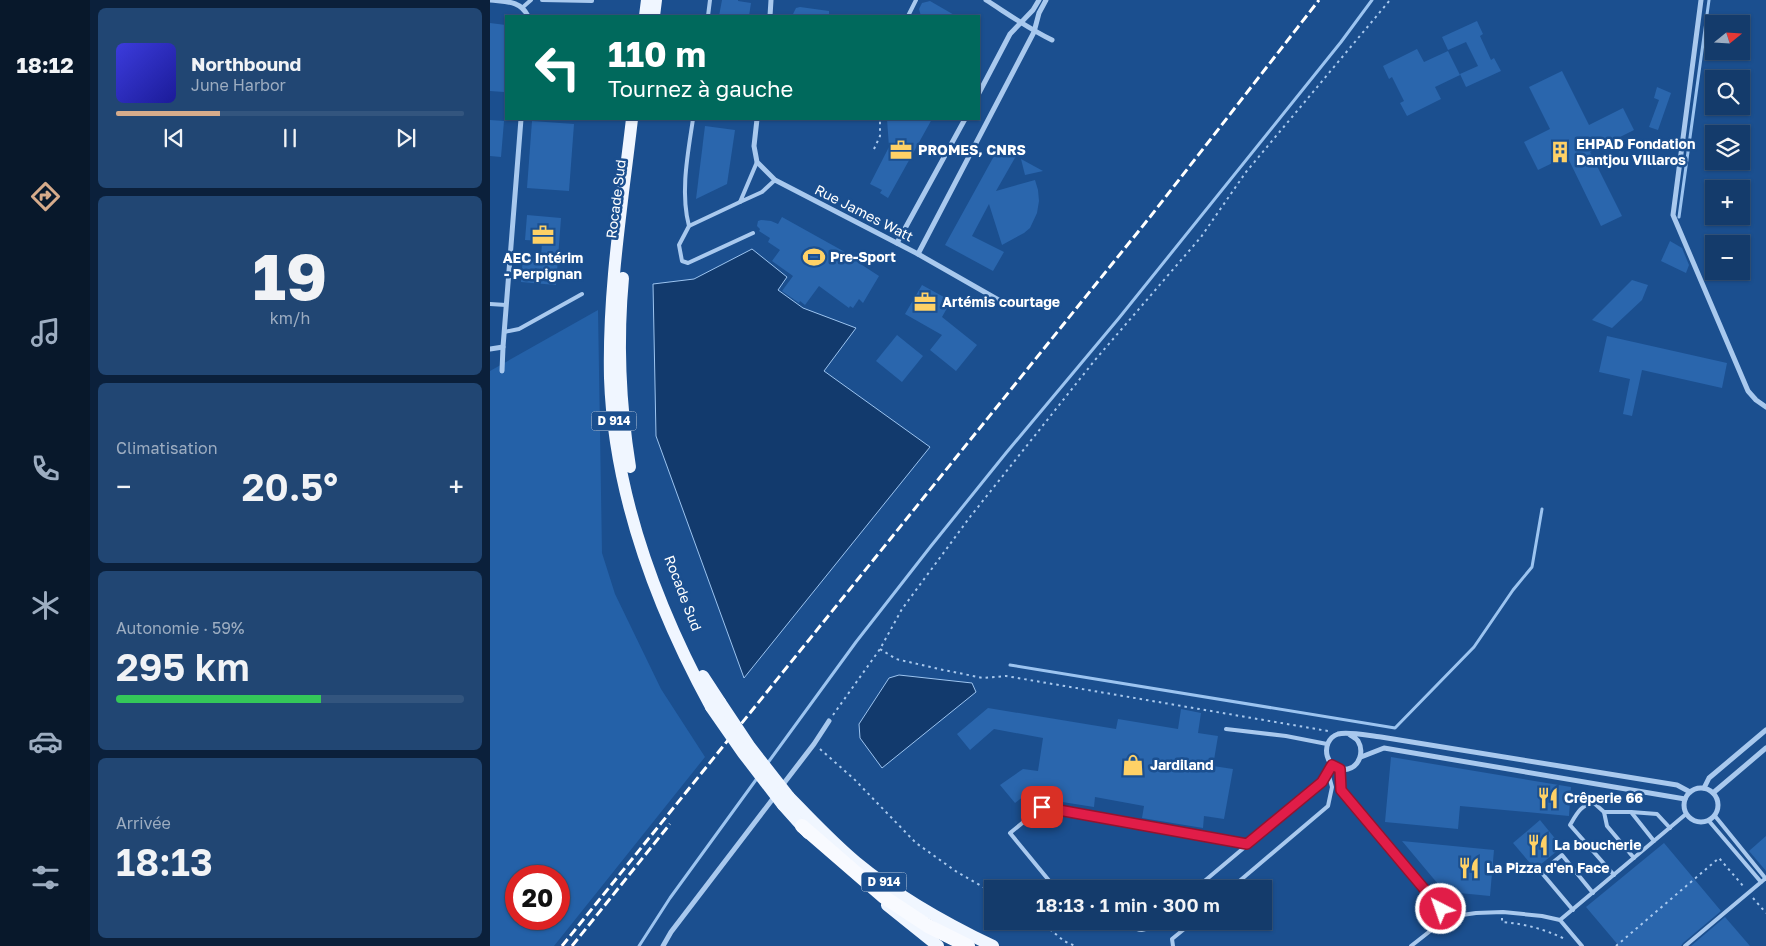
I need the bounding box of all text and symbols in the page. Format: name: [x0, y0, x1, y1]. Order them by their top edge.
north arrow: [1705, 15, 1750, 60]
map controls: [1705, 15, 1750, 280]
text: 110 m: [608, 33, 706, 75]
icon: left: [525, 35, 590, 100]
text: 18:12: [16, 51, 74, 78]
text: Northbound: [191, 52, 301, 75]
button: search: [1705, 70, 1750, 115]
text: June Harbor: [191, 75, 286, 95]
text: Tournez à gauche: [608, 75, 793, 102]
icon: previous: [160, 124, 188, 152]
icon: pause: [276, 124, 304, 152]
icon: next: [392, 124, 420, 152]
button: layers: [1705, 125, 1750, 170]
place label: EHPAD Fondation Dantjou VIllaros: [1576, 135, 1695, 168]
office icon: PROMES, CNRS: [888, 137, 914, 163]
building icon: EHPAD Fondation Dantjou VIllaros: [1547, 139, 1573, 165]
place label: PROMES, CNRS: [918, 141, 1026, 158]
street label: Rocade Sud: [602, 158, 629, 239]
icon: directions: [28, 179, 63, 214]
street label: Rue James Watt: [812, 180, 916, 245]
button: +: [1705, 180, 1750, 225]
office icon: AEC Intérim - Perpignan: [530, 222, 556, 248]
button: −: [1705, 235, 1750, 280]
text: 19: [253, 236, 327, 314]
sports icon: Pre-Sport: [801, 244, 827, 270]
place label: Pre-Sport: [830, 248, 896, 265]
place label: AEC Intérim - Perpignan: [503, 249, 583, 282]
office icon: Artémis courtage: [912, 289, 938, 315]
place label: Artémis courtage: [942, 293, 1060, 310]
text: km/h: [270, 308, 310, 328]
icon: music: [28, 315, 63, 350]
road number: D 914: [592, 412, 636, 431]
text: Climatisation: [116, 438, 218, 458]
icon: phone: [28, 451, 63, 486]
text: 20.5°: [242, 464, 338, 509]
text: −: [116, 470, 131, 503]
text: +: [449, 470, 464, 503]
street label: Rocade Sud: [661, 553, 706, 633]
icon: climate: [28, 588, 63, 623]
text: Autonomie · 59%: [116, 618, 244, 638]
text: 295 km: [116, 644, 250, 689]
icon: car: [28, 724, 63, 759]
shop icon: Jardiland: [1120, 752, 1146, 778]
place label: Jardiland: [1150, 756, 1214, 773]
restaurant icon: Crêperie 66: [1535, 785, 1561, 811]
pin: [1021, 786, 1063, 828]
place label: Crêperie 66: [1564, 789, 1643, 806]
icon: arrive: [1028, 793, 1056, 821]
text: Arrivée: [116, 813, 171, 833]
restaurant icon: La boucherie: [1525, 832, 1551, 858]
place label: La boucherie: [1554, 836, 1641, 853]
text: 18:13: [116, 839, 213, 884]
restaurant icon: La Pizza d'en Face: [1456, 855, 1482, 881]
place label: La Pizza d'en Face: [1486, 859, 1610, 876]
icon: filters: [28, 860, 63, 895]
speed limit sign: 20: [505, 865, 570, 930]
road number: D 914: [862, 872, 906, 892]
position arrow: [1414, 882, 1466, 934]
text: 18:13 · 1 min · 300 m: [1036, 893, 1220, 916]

